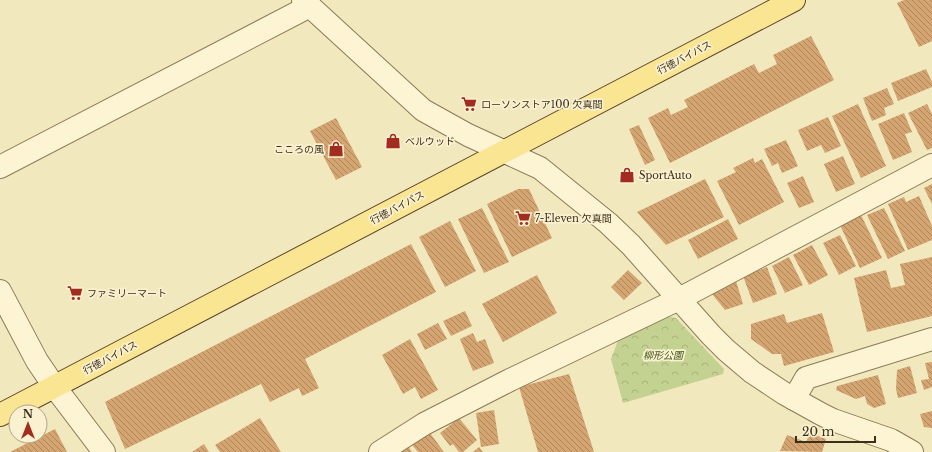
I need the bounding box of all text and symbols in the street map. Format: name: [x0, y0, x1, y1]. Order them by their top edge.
street label: 行徳バイパス: [655, 38, 714, 77]
supermarket icon: ローソンストア100 欠真間: [460, 95, 478, 113]
place label: ローソンストア100 欠真間: [481, 98, 602, 111]
shop icon: ベルウッド: [384, 132, 402, 150]
place label: ベルウッド: [405, 135, 455, 148]
shop icon: こころの風: [327, 140, 345, 158]
place label: こころの風: [274, 143, 324, 156]
shop icon: SportAuto: [618, 166, 636, 184]
place label: SportAuto: [639, 169, 692, 182]
street label: 行徳バイパス: [368, 188, 427, 227]
supermarket icon: 7-Eleven 欠真間: [514, 209, 532, 227]
place label: 7-Eleven 欠真間: [535, 212, 612, 225]
supermarket icon: ファミリーマート: [66, 284, 84, 302]
place label: ファミリーマート: [87, 287, 167, 300]
street label: 行徳バイパス: [81, 338, 140, 377]
park label: 柳形公園: [643, 349, 685, 362]
north arrow: [8, 404, 48, 444]
text: N: [23, 407, 34, 421]
scale bar: [796, 418, 875, 444]
text: 20 m: [802, 424, 834, 439]

